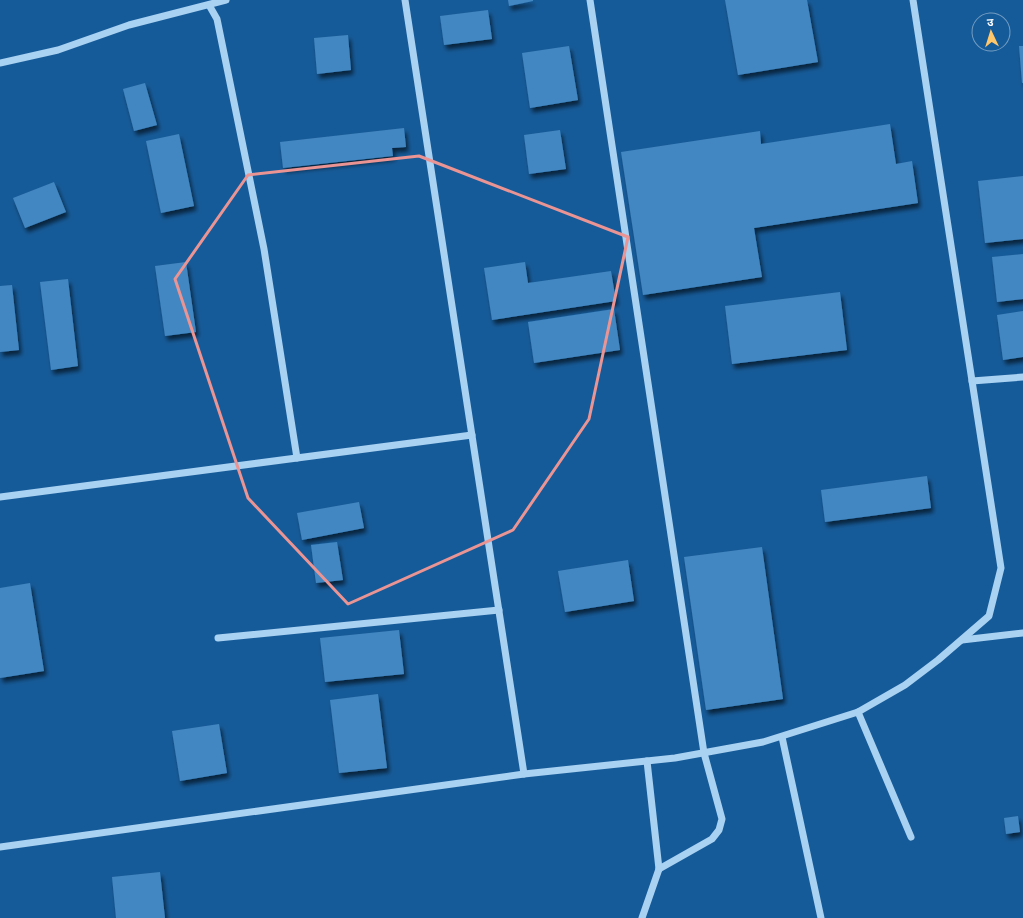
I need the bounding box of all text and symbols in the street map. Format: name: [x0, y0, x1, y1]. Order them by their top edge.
north arrow: [971, 12, 1011, 52]
text: उ: [987, 16, 995, 29]

